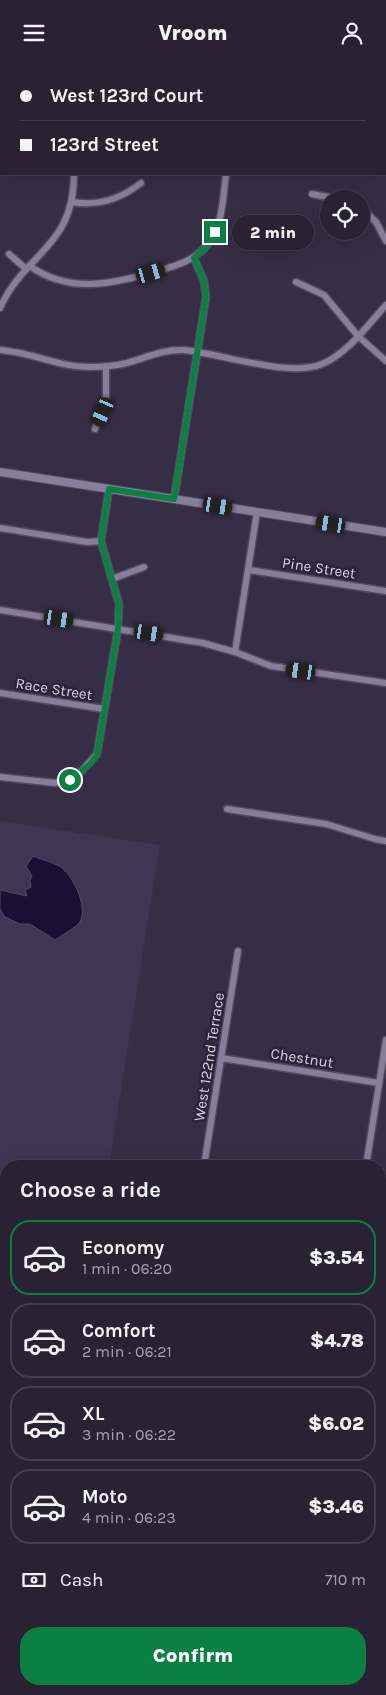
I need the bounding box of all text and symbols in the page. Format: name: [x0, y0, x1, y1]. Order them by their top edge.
icon: menu: [20, 19, 48, 47]
icon: person: [338, 19, 366, 47]
text: Vroom: [158, 20, 228, 46]
text: West 123rd Court: [50, 85, 203, 107]
text: 123rd Street: [50, 134, 159, 156]
map controls: [320, 190, 370, 240]
button: locate: [320, 190, 370, 240]
callout: 2 min: [232, 215, 315, 249]
route end: [204, 221, 226, 243]
text: 2 min: [250, 223, 296, 242]
car: [134, 262, 167, 284]
car: [90, 395, 115, 429]
car: [202, 496, 233, 516]
car: [315, 514, 346, 534]
street label: Pine Street: [281, 553, 357, 583]
car: [43, 609, 74, 629]
car: [133, 623, 164, 643]
car: [285, 661, 316, 681]
street label: Race Street: [14, 674, 94, 704]
route start: [59, 769, 81, 791]
street label: West 122nd Terrace: [190, 991, 228, 1123]
street label: Chestnut: [269, 1044, 335, 1072]
text: Choose a ride: [20, 1177, 161, 1203]
icon: car: [22, 1235, 67, 1280]
text: Economy: [82, 1237, 164, 1259]
text: $3.54: [309, 1247, 364, 1269]
text: 1 min · 06:20: [82, 1259, 172, 1278]
icon: car: [22, 1318, 67, 1363]
text: Comfort: [82, 1320, 156, 1342]
text: $4.78: [310, 1330, 364, 1352]
text: 2 min · 06:21: [82, 1342, 172, 1361]
icon: car: [22, 1401, 67, 1446]
text: XL: [82, 1403, 104, 1425]
text: $6.02: [308, 1413, 364, 1435]
text: 3 min · 06:22: [82, 1425, 176, 1444]
icon: car: [22, 1484, 67, 1529]
text: Moto: [82, 1486, 128, 1508]
text: $3.46: [308, 1496, 364, 1518]
text: 4 min · 06:23: [82, 1508, 176, 1527]
icon: cash: [20, 1566, 48, 1594]
text: Cash: [60, 1569, 104, 1591]
text: 710 m: [325, 1570, 366, 1589]
button: Confirm: [20, 1627, 366, 1685]

